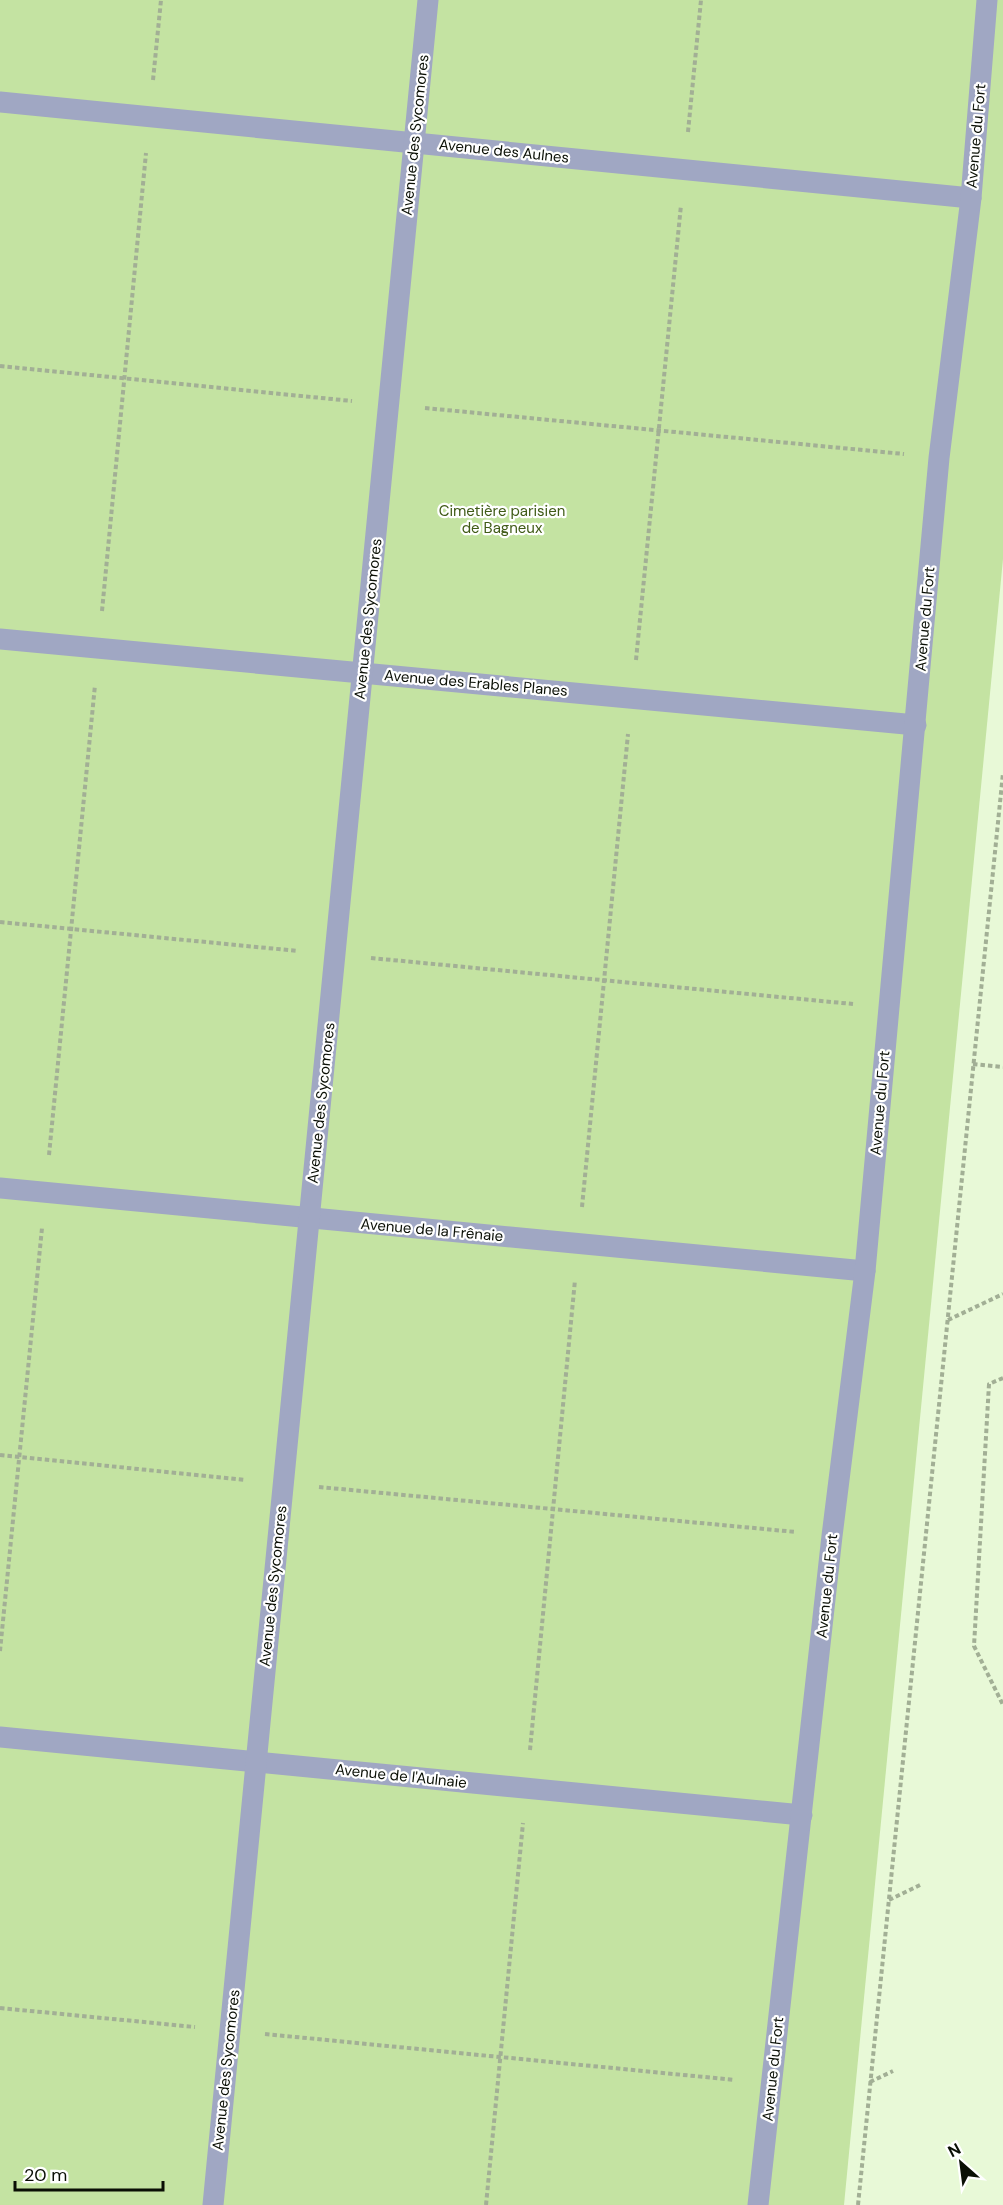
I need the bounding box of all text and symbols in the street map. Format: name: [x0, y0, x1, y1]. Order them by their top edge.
street label: Avenue des Sycomores: [397, 53, 433, 217]
street label: Avenue du Fort: [961, 83, 991, 189]
street label: Avenue des Aulnes: [438, 134, 570, 168]
park label: Cimetière parisien de Bagneux: [439, 501, 565, 538]
street label: Avenue des Sycomores: [350, 537, 386, 701]
street label: Avenue du Fort: [910, 566, 940, 672]
street label: Avenue des Erables Planes: [383, 665, 569, 701]
street label: Avenue des Sycomores: [303, 1021, 339, 1185]
street label: Avenue du Fort: [865, 1050, 895, 1156]
street label: Avenue de la Frênaie: [360, 1214, 504, 1246]
street label: Avenue des Sycomores: [255, 1504, 291, 1668]
street label: Avenue du Fort: [812, 1533, 842, 1639]
street label: Avenue de l'Aulnaie: [334, 1759, 468, 1793]
street label: Avenue des Sycomores: [208, 1988, 244, 2152]
street label: Avenue du Fort: [758, 2016, 788, 2122]
north arrow: [931, 2133, 991, 2193]
text: N: [944, 2138, 964, 2162]
scale bar: [15, 2154, 164, 2192]
text: 20 m: [24, 2163, 67, 2187]

